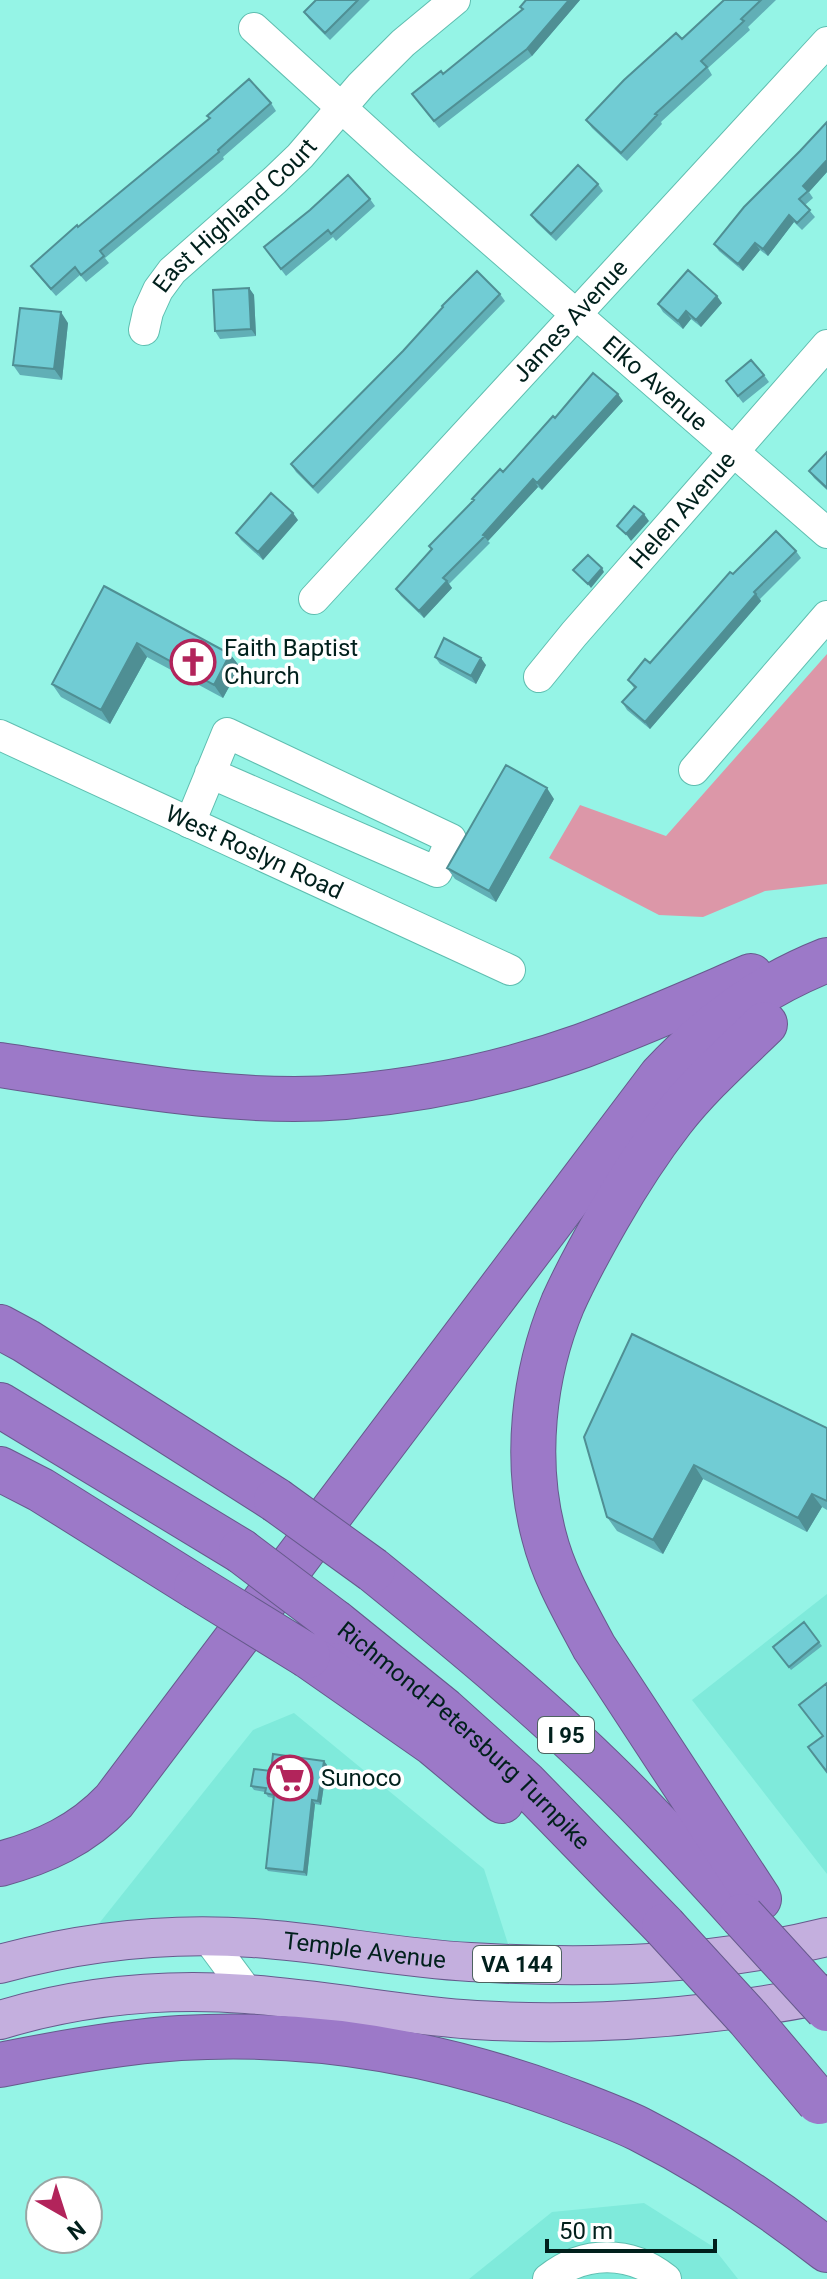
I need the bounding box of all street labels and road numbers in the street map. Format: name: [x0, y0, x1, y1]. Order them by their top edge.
street label: East Highland Court: [147, 133, 323, 298]
street label: James Avenue: [507, 254, 634, 388]
street label: Elko Avenue: [597, 330, 713, 437]
street label: Helen Avenue: [624, 446, 741, 574]
street label: West Roslyn Road: [161, 799, 347, 905]
street label: Richmond-Petersburg Turnpike: [332, 1616, 596, 1855]
road number: I 95: [538, 1717, 594, 1753]
street label: Temple Avenue: [282, 1927, 447, 1974]
road number: VA 144: [473, 1946, 561, 1982]

